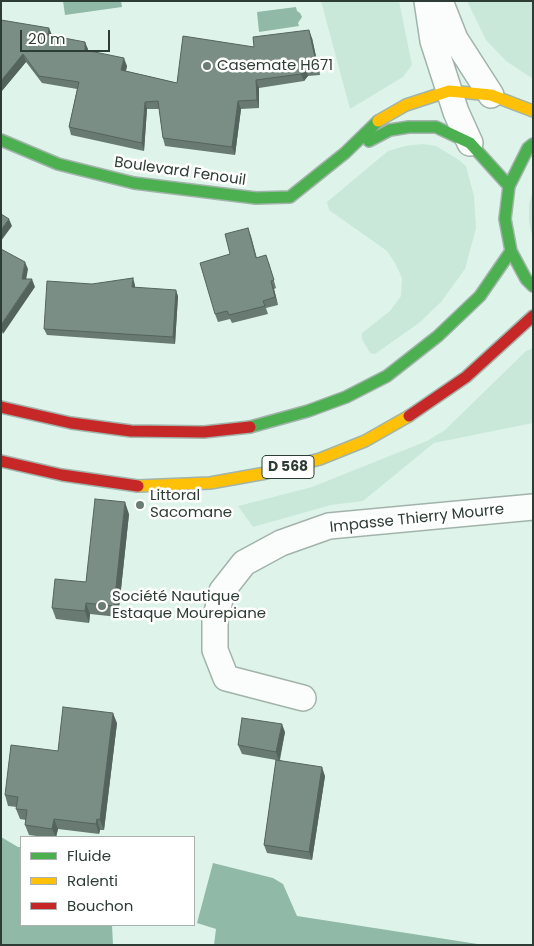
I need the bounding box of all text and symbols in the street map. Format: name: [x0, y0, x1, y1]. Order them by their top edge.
scale bar: [22, 20, 112, 52]
text: 20 m: [28, 28, 66, 49]
place label: Casemate H671: [217, 57, 333, 75]
marker: Casemate H671: [201, 60, 213, 72]
street label: Boulevard Fenouil: [113, 154, 247, 190]
road number: D 568: [262, 456, 314, 478]
place label: Littoral Sacomane: [150, 487, 232, 522]
marker: Littoral Sacomane: [134, 499, 146, 511]
street label: Impasse Thierry Mourre: [329, 501, 505, 537]
place label: Société Nautique Estaque Mourepiane: [112, 588, 266, 623]
marker: Société Nautique Estaque Mourepiane: [96, 600, 108, 612]
legend: [20, 836, 195, 926]
text: Fluide: [67, 845, 111, 866]
text: Ralenti: [67, 870, 118, 891]
text: Bouchon: [67, 895, 133, 916]

